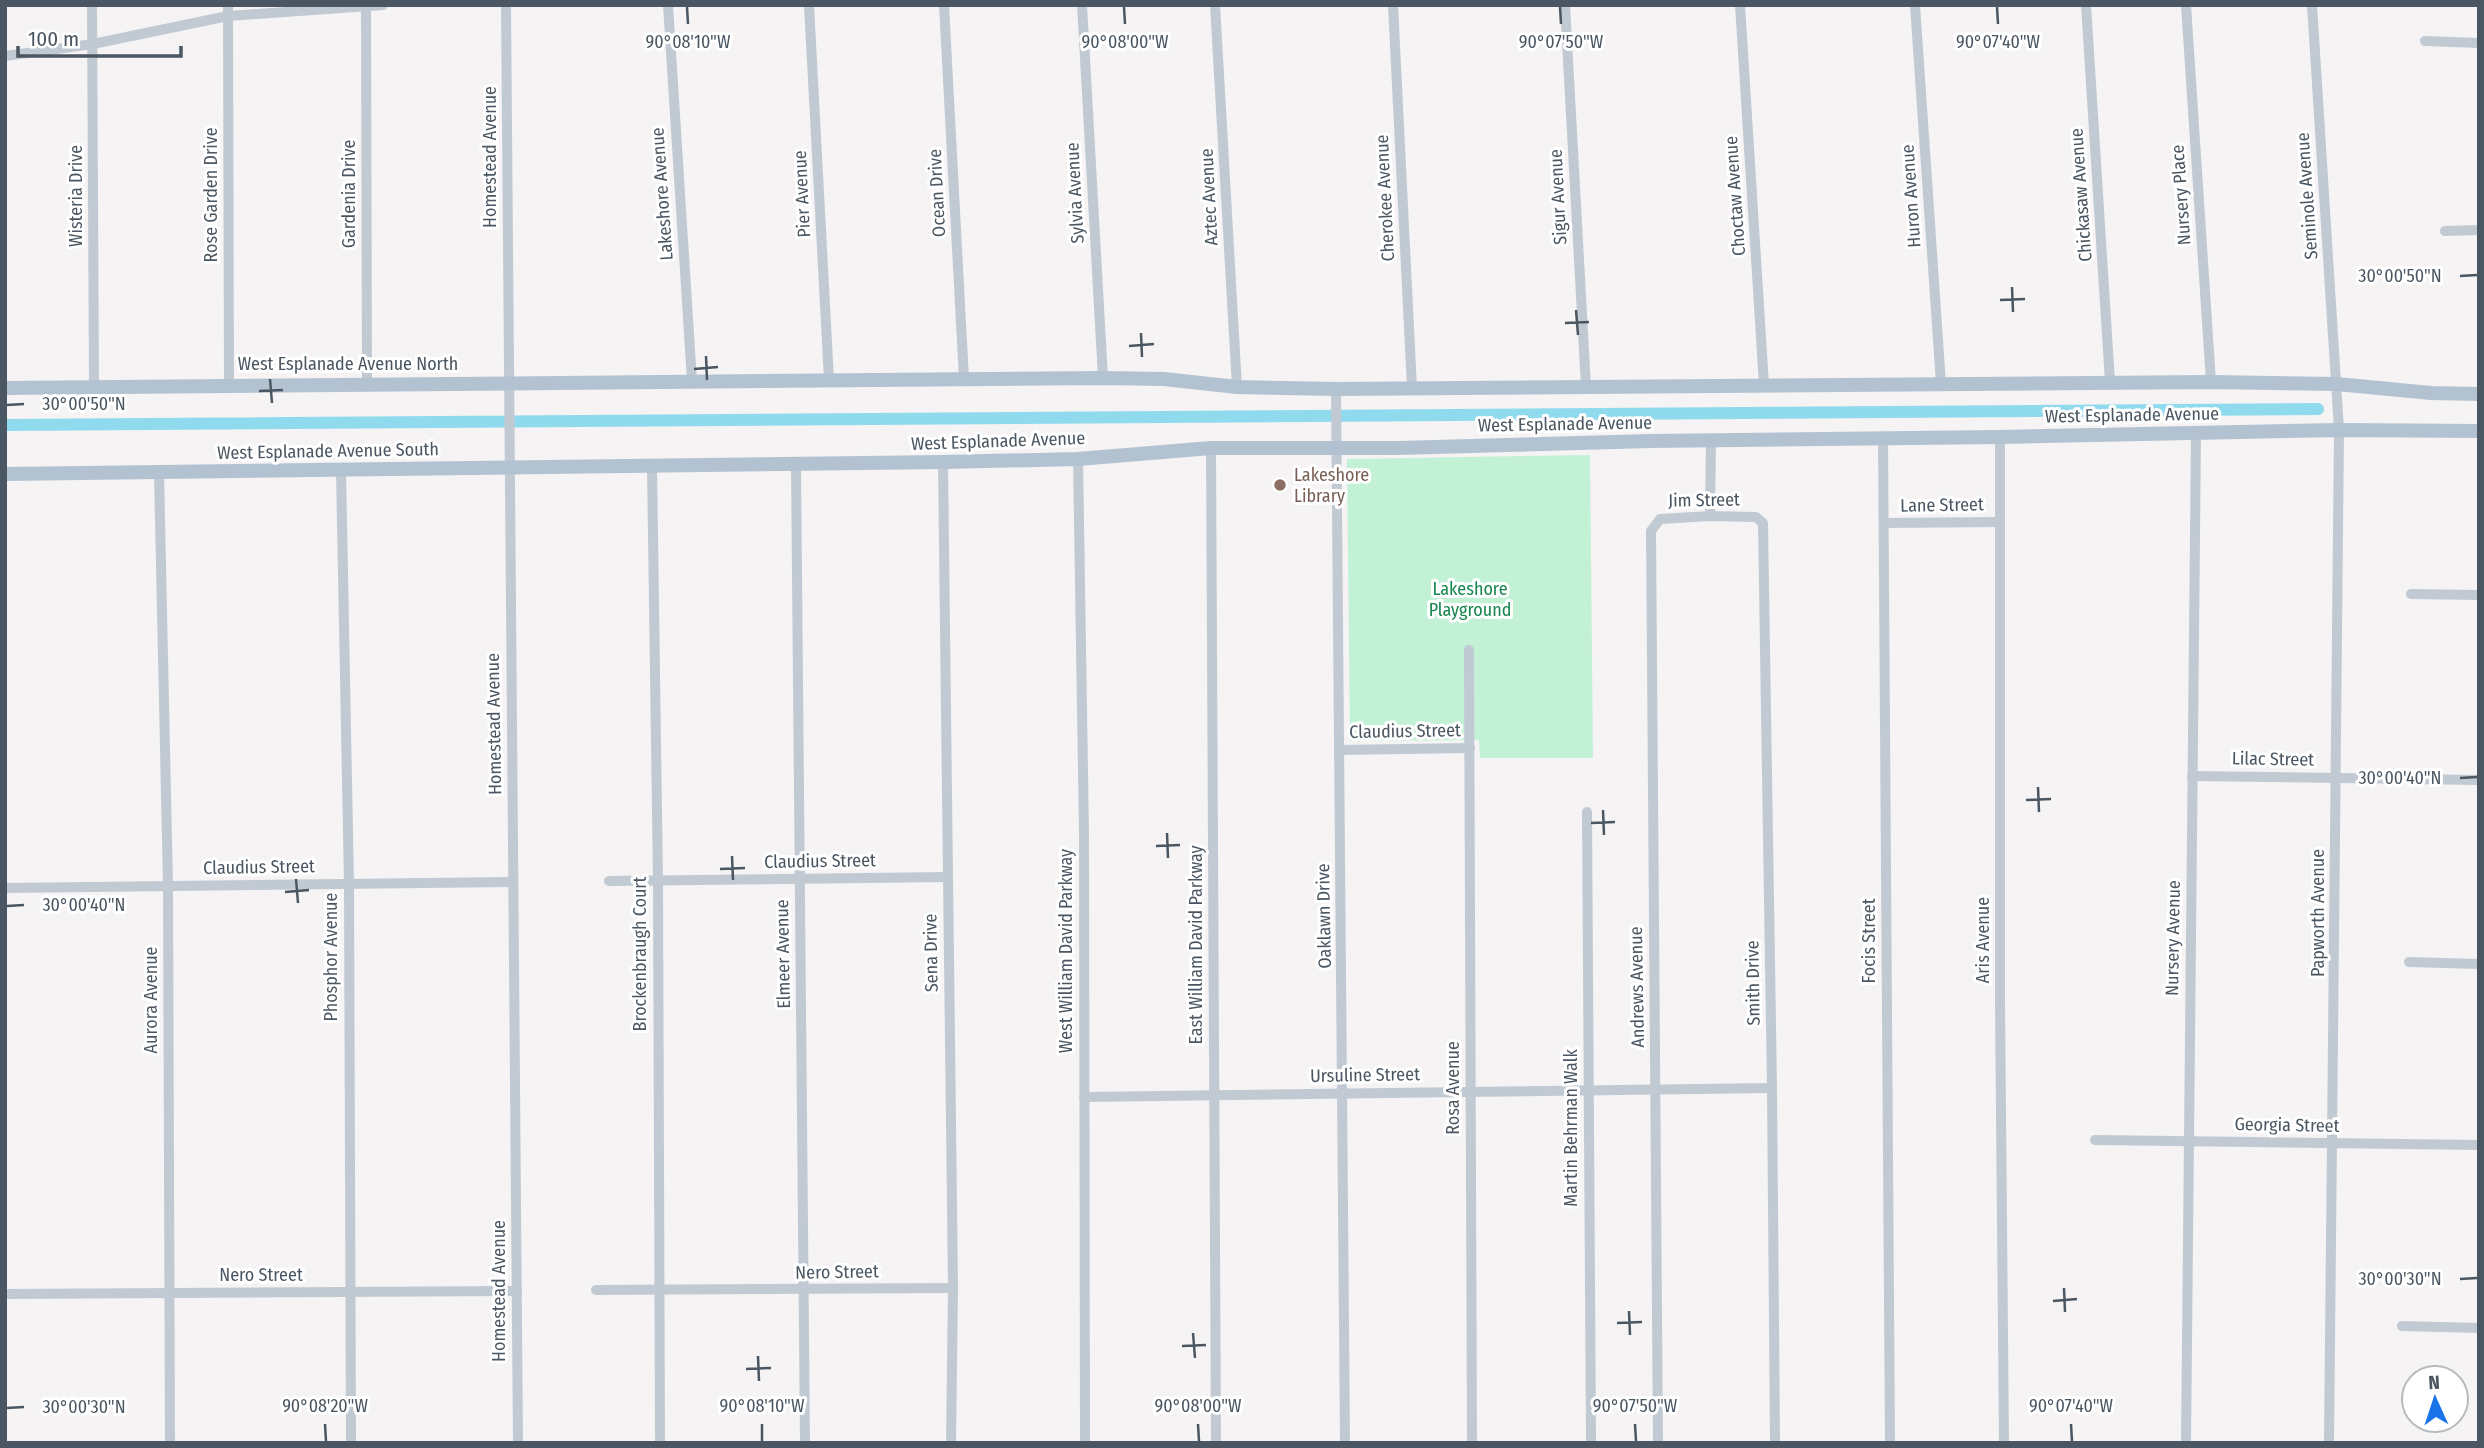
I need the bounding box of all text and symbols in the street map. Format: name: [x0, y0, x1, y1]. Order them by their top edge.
scale bar: [18, 14, 180, 58]
text: 100 m: [28, 26, 79, 52]
text: 90°08'10"W: [646, 31, 731, 53]
text: 90°08'00"W: [1082, 31, 1169, 53]
text: 90°07'50"W: [1519, 31, 1604, 53]
text: 90°07'40"W: [1956, 31, 2041, 53]
street label: Homestead Avenue: [479, 86, 501, 228]
street label: Rose Garden Drive: [200, 127, 222, 263]
street label: Lakeshore Avenue: [646, 127, 678, 261]
street label: Chickasaw Avenue: [2065, 127, 2097, 263]
street label: Seminole Avenue: [2292, 132, 2322, 260]
street label: Cherokee Avenue: [1371, 134, 1399, 262]
street label: Choctaw Avenue: [1720, 135, 1750, 257]
street label: Gardenia Drive: [338, 140, 360, 248]
street label: Sylvia Avenue: [1061, 142, 1089, 244]
street label: Huron Avenue: [1896, 144, 1926, 248]
street label: Nursery Place: [2167, 144, 2195, 246]
street label: Wisteria Drive: [65, 145, 87, 247]
street label: Ocean Drive: [924, 148, 950, 238]
street label: Aztec Avenue: [1195, 148, 1223, 246]
street label: Sigur Avenue: [1545, 149, 1571, 245]
street label: Pier Avenue: [789, 150, 815, 238]
text: 30°00'50"N: [2358, 265, 2442, 287]
street label: West Esplanade Avenue North: [238, 353, 458, 375]
text: 30°00'50"N: [42, 393, 126, 415]
street label: West Esplanade Avenue: [2045, 402, 2219, 428]
street label: West Esplanade Avenue: [1478, 411, 1652, 437]
street label: West Esplanade Avenue: [911, 427, 1086, 455]
street label: West Esplanade Avenue South: [217, 438, 439, 464]
place label: Lakeshore Library: [1294, 464, 1369, 507]
marker: Lakeshore Library: [1272, 477, 1288, 493]
street label: Jim Street: [1668, 488, 1740, 512]
street label: Lane Street: [1900, 493, 1984, 517]
park label: Lakeshore Playground: [1429, 578, 1511, 621]
street label: Homestead Avenue: [482, 653, 506, 795]
street label: Claudius Street: [1349, 719, 1461, 743]
street label: Lilac Street: [2232, 747, 2314, 771]
text: 30°00'40"N: [2358, 767, 2442, 789]
street label: East William David Parkway: [1185, 845, 1207, 1045]
street label: Claudius Street: [764, 849, 876, 873]
street label: West William David Parkway: [1055, 849, 1077, 1053]
street label: Papworth Avenue: [2307, 849, 2329, 977]
street label: Claudius Street: [203, 855, 315, 879]
street label: Oaklawn Drive: [1312, 863, 1336, 969]
street label: Brockenbraugh Court: [629, 876, 651, 1031]
street label: Nursery Avenue: [2161, 880, 2185, 996]
street label: Phosphor Avenue: [320, 892, 342, 1021]
text: 30°00'40"N: [42, 894, 126, 916]
street label: Aris Avenue: [1972, 897, 1994, 983]
street label: Focis Street: [1858, 898, 1880, 984]
street label: Elmeer Avenue: [771, 899, 795, 1009]
street label: Sena Drive: [919, 913, 943, 992]
street label: Andrews Avenue: [1625, 926, 1649, 1048]
street label: Smith Drive: [1741, 940, 1765, 1026]
street label: Aurora Avenue: [140, 946, 162, 1054]
street label: Rosa Avenue: [1442, 1041, 1464, 1135]
street label: Martin Behrman Walk: [1560, 1049, 1582, 1207]
street label: Ursuline Street: [1310, 1063, 1420, 1087]
street label: Georgia Street: [2234, 1113, 2340, 1137]
street label: Homestead Avenue: [488, 1220, 510, 1362]
street label: Nero Street: [795, 1260, 879, 1284]
street label: Nero Street: [219, 1264, 303, 1286]
text: 30°00'30"N: [2358, 1268, 2442, 1290]
north arrow: [2400, 1364, 2470, 1434]
text: N: [2428, 1371, 2440, 1394]
text: 90°08'20"W: [282, 1395, 368, 1417]
text: 90°08'10"W: [720, 1395, 805, 1417]
text: 90°08'00"W: [1155, 1395, 1242, 1417]
text: 90°07'50"W: [1593, 1395, 1678, 1417]
text: 90°07'40"W: [2029, 1395, 2114, 1417]
text: 30°00'30"N: [42, 1396, 126, 1418]

